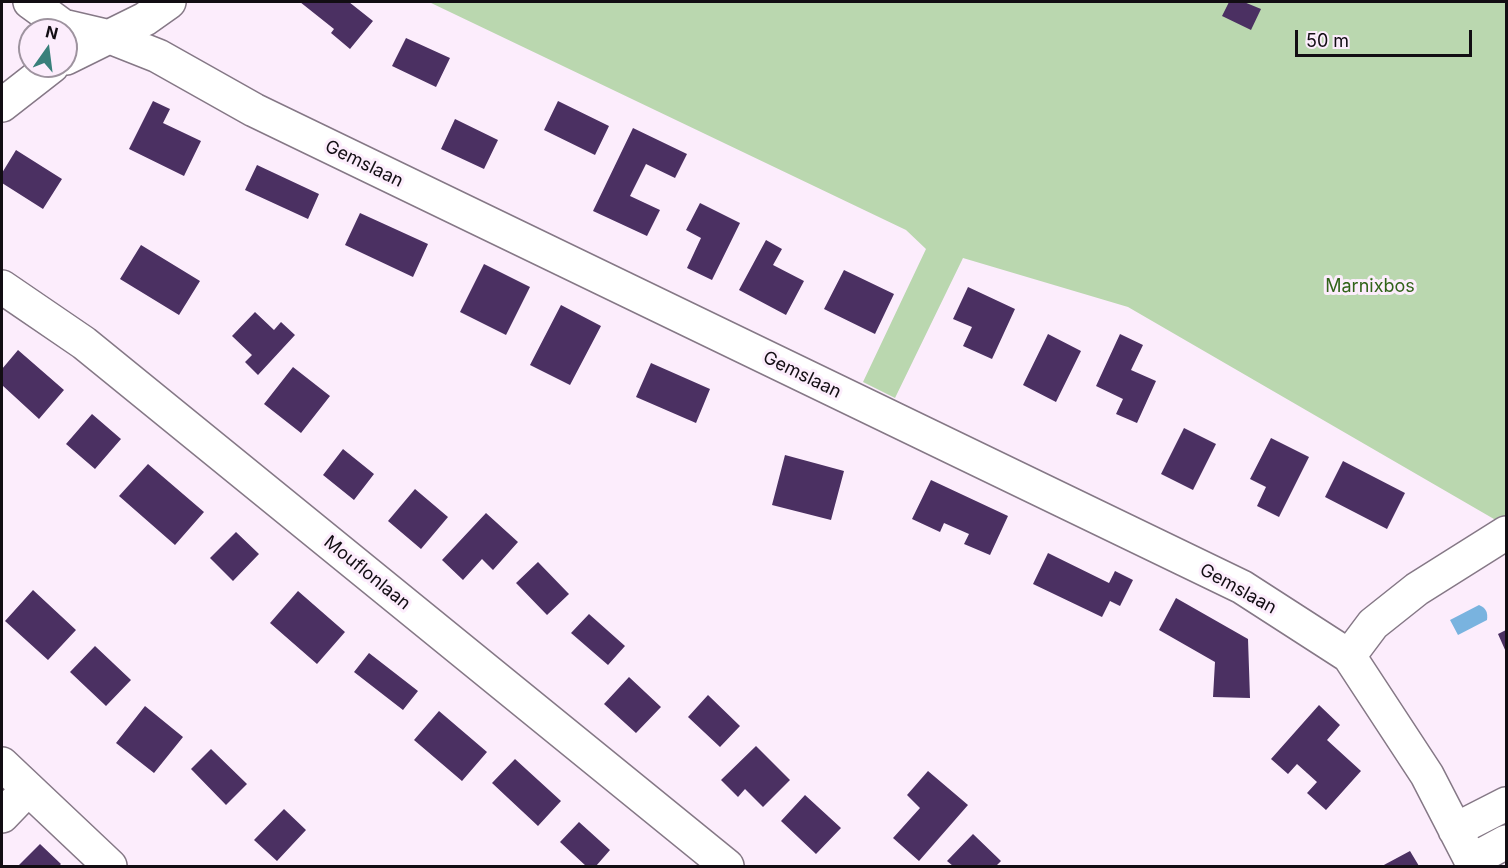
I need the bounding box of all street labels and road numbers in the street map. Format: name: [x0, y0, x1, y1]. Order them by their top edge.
street label: Gemslaan: [321, 136, 407, 192]
street label: Gemslaan: [759, 347, 845, 403]
street label: Mouflonlaan: [319, 531, 415, 615]
street label: Gemslaan: [1196, 559, 1280, 619]

